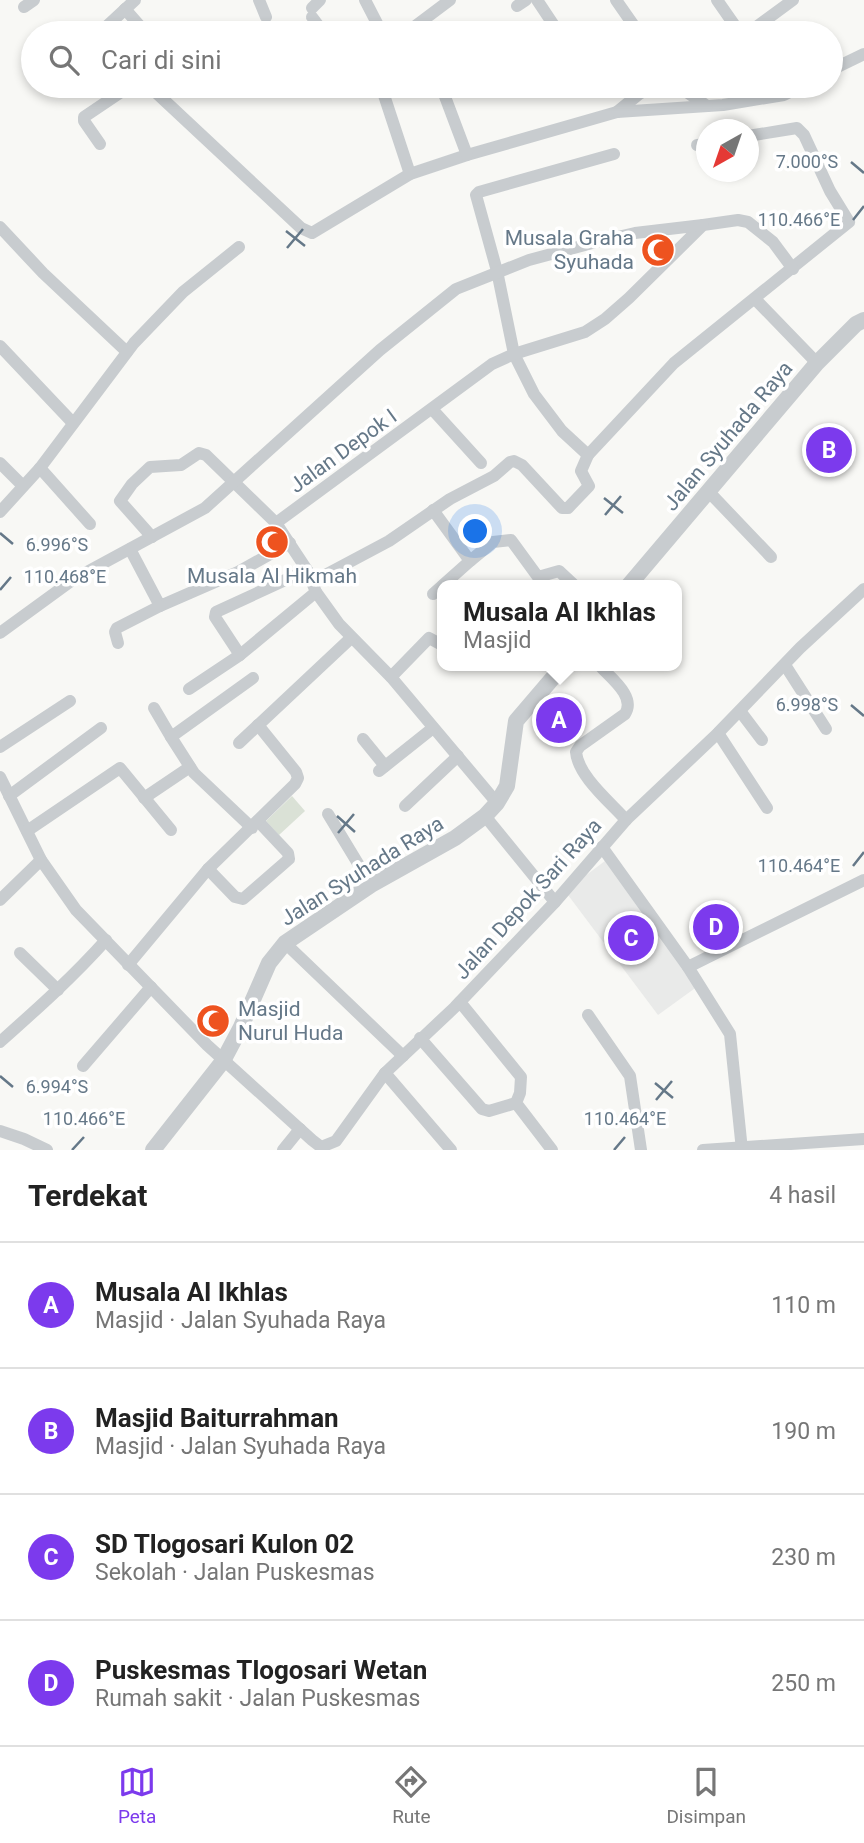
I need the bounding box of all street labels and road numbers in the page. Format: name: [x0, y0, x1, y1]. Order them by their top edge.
street label: Jalan Syuhada Raya: [659, 357, 797, 515]
street label: Jalan Depok I: [285, 404, 401, 498]
street label: Jalan Syuhada Raya: [276, 811, 448, 931]
street label: Jalan Depok Sari Raya: [450, 814, 606, 984]

